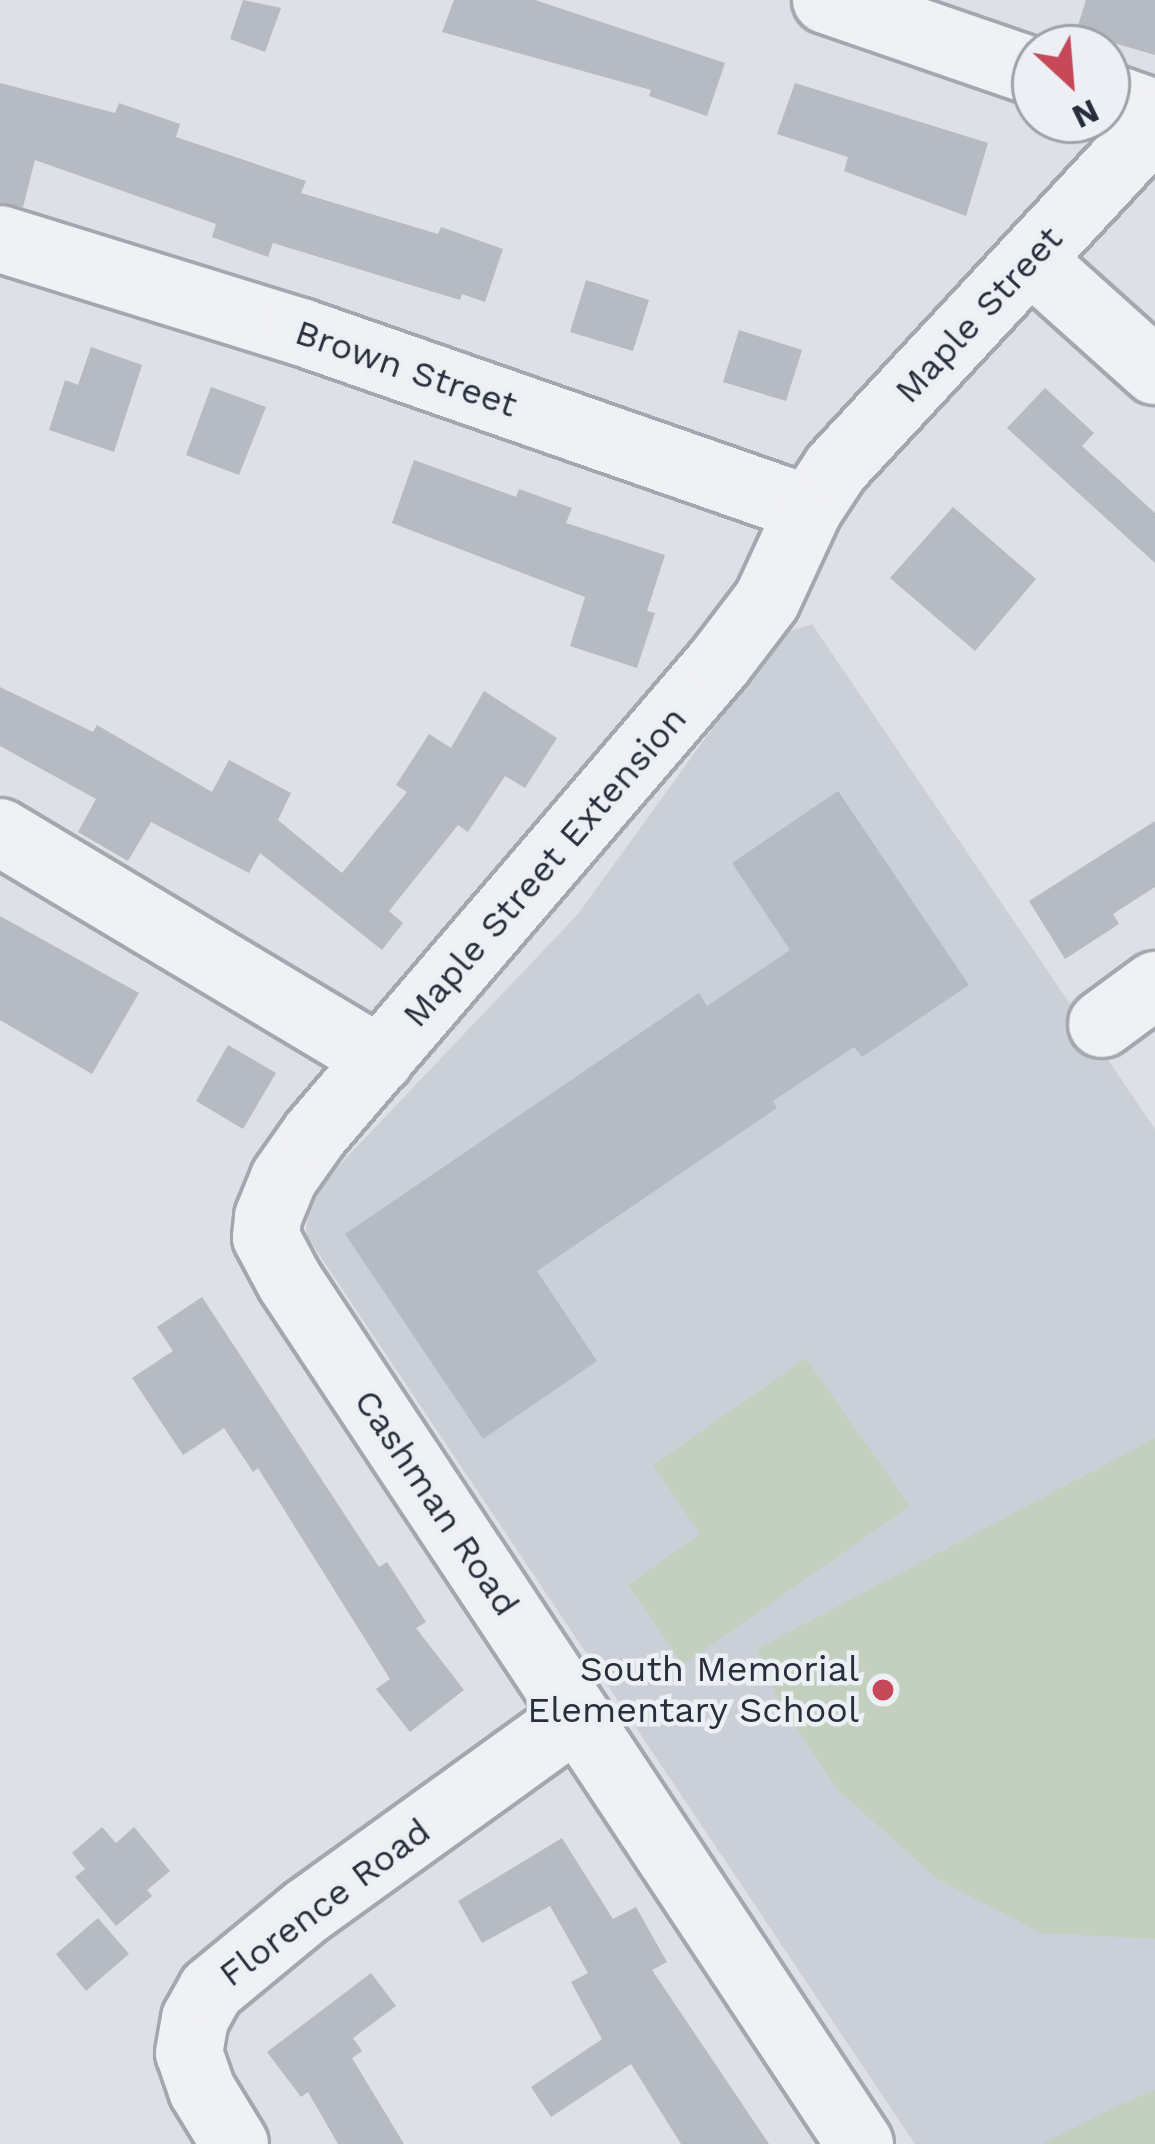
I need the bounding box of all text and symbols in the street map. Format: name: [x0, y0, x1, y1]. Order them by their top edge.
north arrow: [1011, 24, 1131, 144]
text: N: [1066, 91, 1105, 137]
street label: Maple Street: [886, 218, 1072, 412]
street label: Brown Street: [289, 311, 523, 427]
street label: Maple Street Extension: [394, 698, 696, 1036]
street label: Cashman Road: [344, 1382, 528, 1624]
place label: South Memorial Elementary School: [526, 1647, 859, 1732]
marker: South Memorial Elementary School: [870, 1677, 896, 1703]
street label: Florence Road: [211, 1810, 439, 1996]

